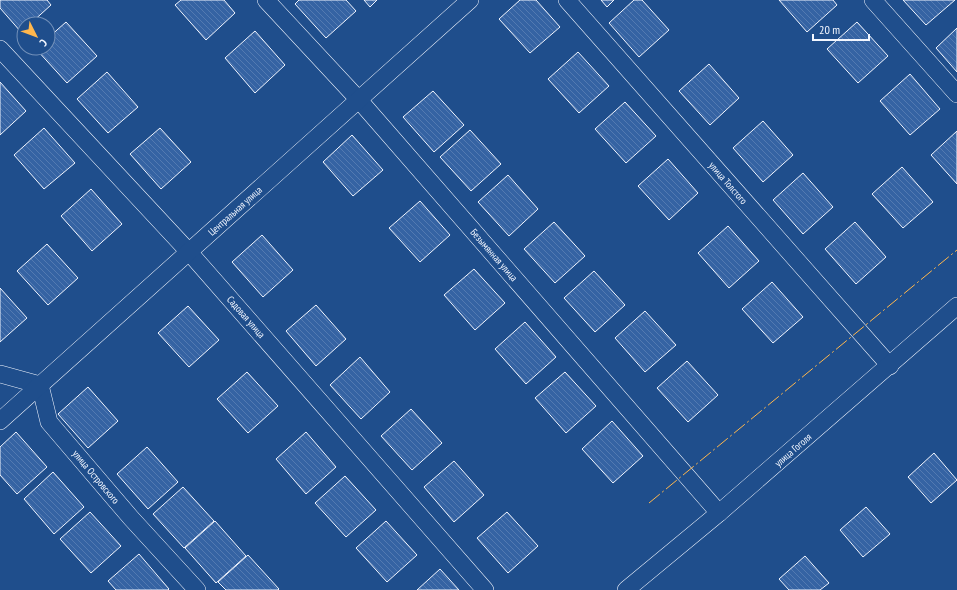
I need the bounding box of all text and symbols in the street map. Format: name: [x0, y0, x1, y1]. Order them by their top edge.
north arrow: [16, 16, 56, 56]
scale bar: [813, 16, 869, 42]
text: 20 m: [819, 22, 840, 37]
text: С: [37, 36, 50, 49]
street label: улица Толстого: [706, 159, 750, 207]
street label: Центральная улица: [205, 183, 265, 239]
street label: Безымянная улица: [468, 226, 520, 284]
street label: Садовая улица: [224, 293, 268, 341]
street label: улица Гоголя: [772, 430, 814, 470]
street label: улица Островского: [70, 447, 122, 507]

